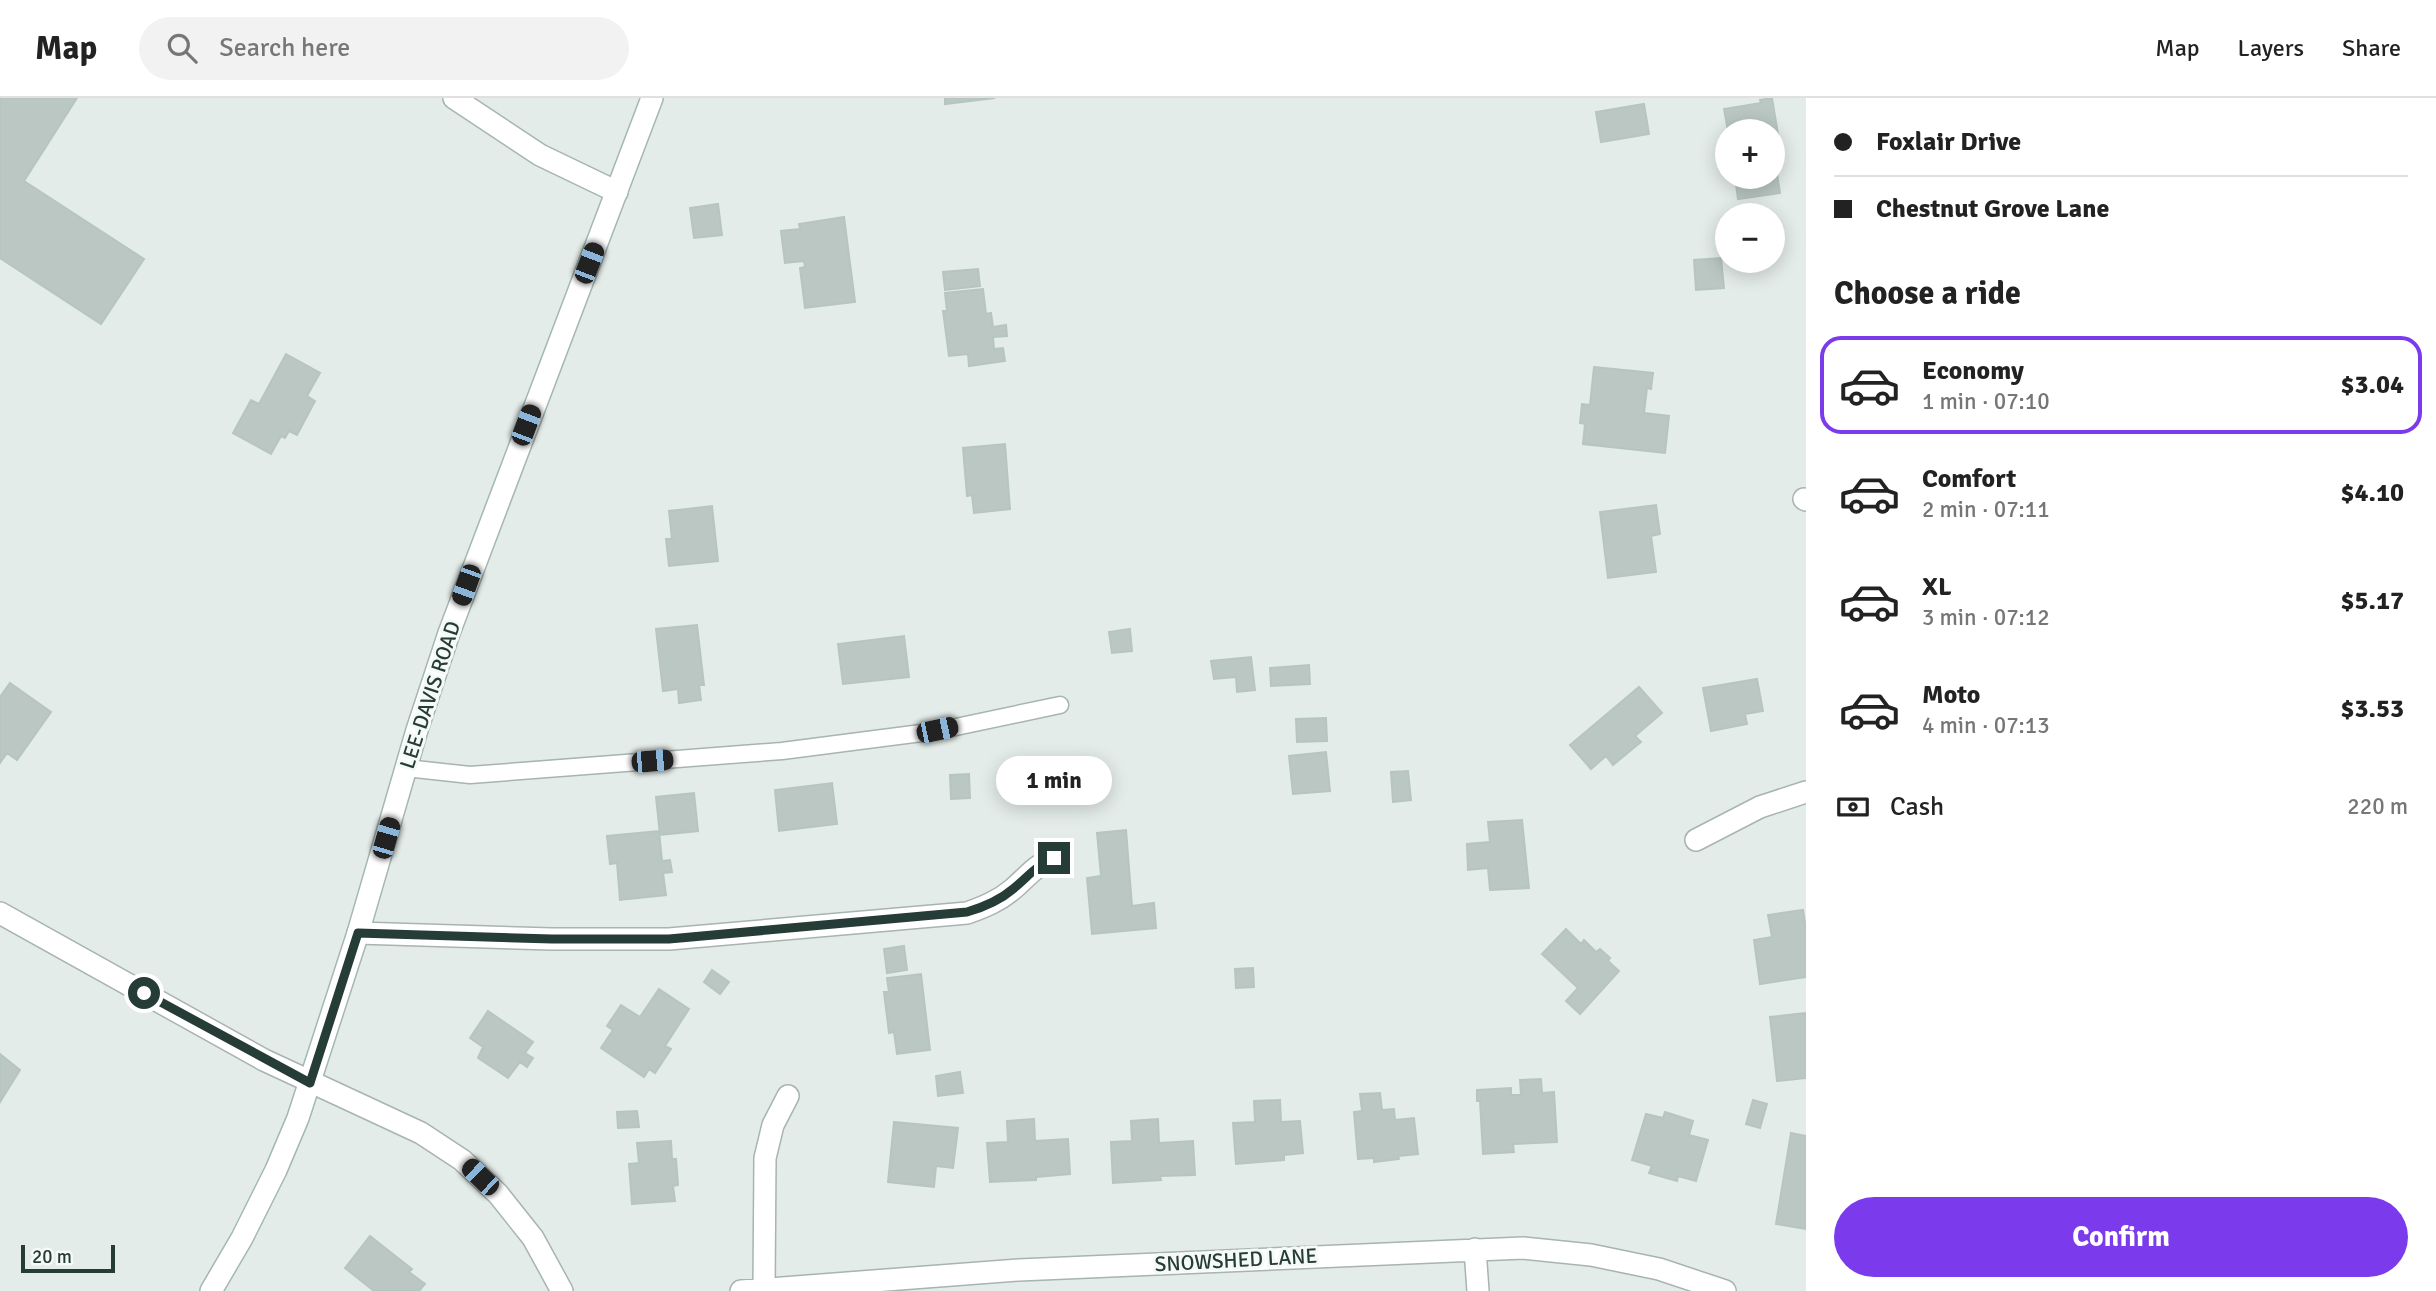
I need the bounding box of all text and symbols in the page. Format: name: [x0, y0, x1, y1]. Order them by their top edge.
search box: [139, 17, 629, 80]
text: Map: [35, 28, 97, 69]
icon: search: [163, 29, 201, 67]
text: Search here: [219, 32, 350, 64]
text: Map: [2155, 33, 2200, 63]
text: Layers: [2238, 33, 2304, 63]
text: Share: [2342, 33, 2401, 63]
map controls: [1715, 119, 1785, 273]
button: +: [1715, 119, 1785, 189]
text: Foxlair Drive: [1876, 126, 2021, 158]
text: Chestnut Grove Lane: [1876, 193, 2109, 225]
button: −: [1715, 203, 1785, 273]
car: [572, 240, 607, 286]
text: Choose a ride: [1834, 274, 2021, 313]
icon: car: [1838, 354, 1901, 417]
text: Economy: [1922, 355, 2024, 387]
text: $3.04: [2340, 369, 2404, 401]
text: 1 min · 07:10: [1922, 387, 2050, 416]
car: [509, 402, 544, 448]
icon: car: [1838, 462, 1901, 525]
text: Comfort: [1922, 463, 2016, 495]
text: $4.10: [2340, 477, 2404, 509]
text: 2 min · 07:11: [1922, 495, 2050, 524]
car: [449, 562, 484, 608]
icon: car: [1838, 570, 1901, 633]
text: XL: [1922, 571, 1952, 603]
text: $5.17: [2340, 585, 2404, 617]
text: 3 min · 07:12: [1922, 603, 2050, 632]
street label: LEE-DAVIS ROAD: [394, 618, 466, 772]
icon: car: [1838, 678, 1901, 741]
text: Moto: [1922, 679, 1980, 711]
text: $3.53: [2340, 693, 2404, 725]
text: 4 min · 07:13: [1922, 711, 2050, 740]
car: [915, 715, 960, 745]
car: [631, 749, 674, 773]
callout: 1 min: [996, 756, 1112, 806]
text: 1 min: [1026, 766, 1082, 795]
icon: cash: [1834, 788, 1872, 826]
text: Cash: [1890, 791, 1944, 823]
text: 220 m: [2347, 792, 2408, 821]
car: [371, 815, 402, 861]
route end: [1038, 842, 1070, 874]
route start: [128, 977, 160, 1009]
car: [458, 1155, 503, 1199]
button: Confirm: [1834, 1197, 2408, 1277]
scale bar: [21, 1242, 116, 1274]
street label: SNOWSHED LANE: [1154, 1243, 1318, 1277]
text: 20 m: [32, 1245, 72, 1269]

